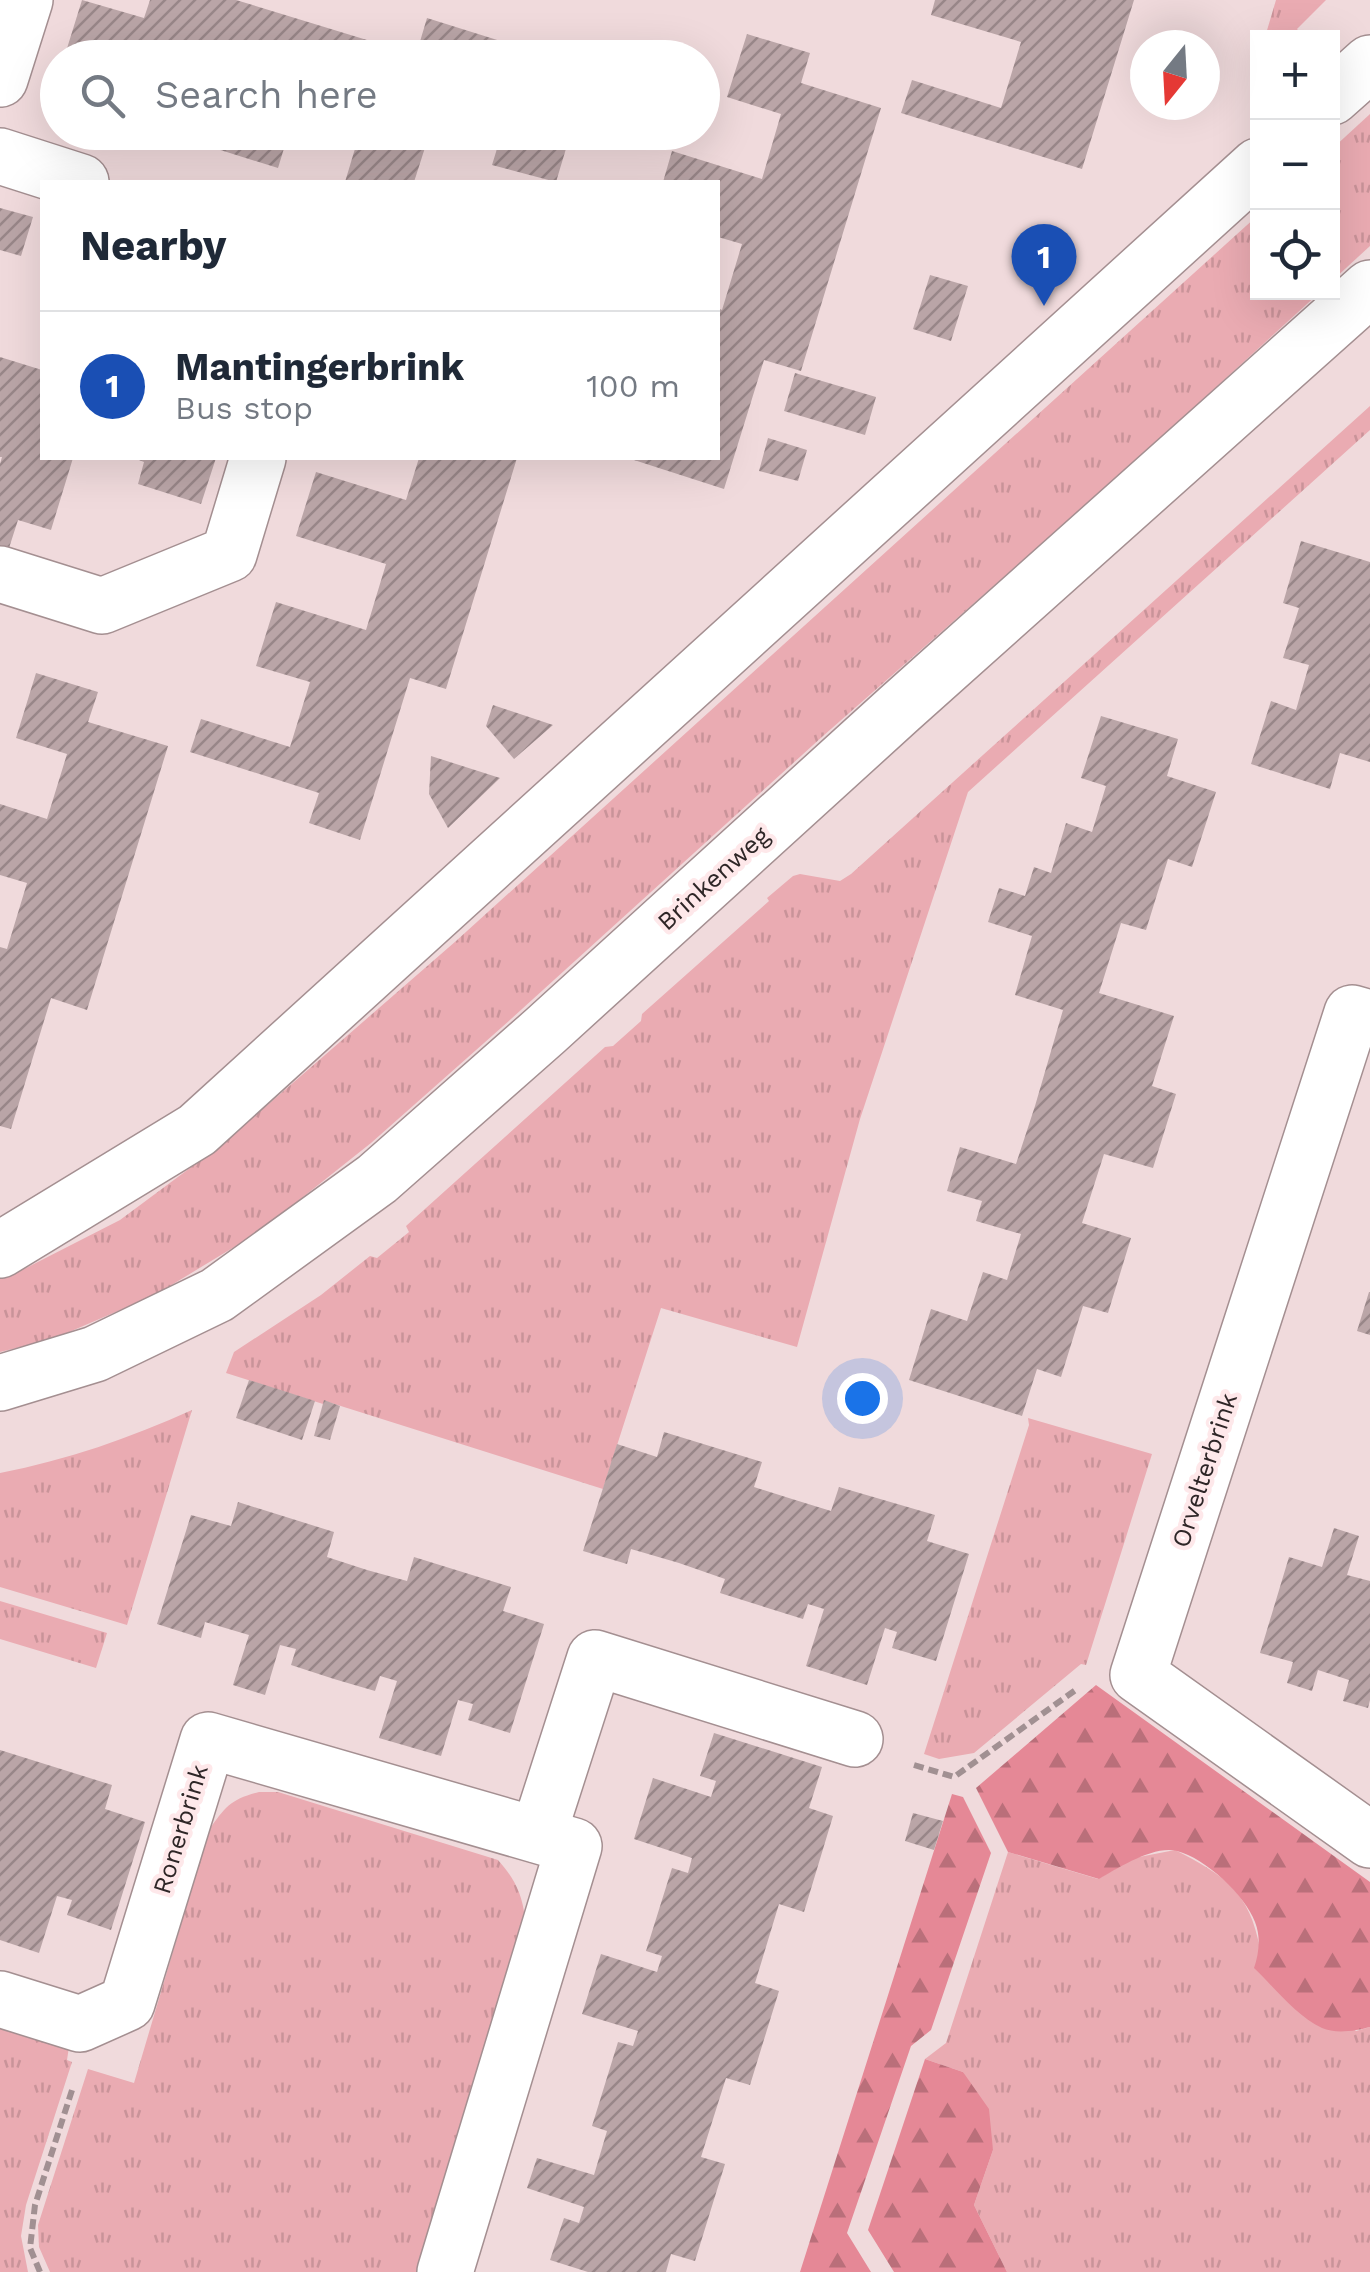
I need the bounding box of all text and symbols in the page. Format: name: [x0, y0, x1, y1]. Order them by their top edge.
north arrow: [1130, 30, 1220, 120]
map controls: [1250, 30, 1340, 300]
button: +: [1250, 30, 1340, 120]
search box: [40, 40, 720, 150]
icon: search: [75, 68, 130, 123]
text: Search here: [155, 73, 378, 117]
button: −: [1250, 120, 1340, 210]
button: locate: [1250, 210, 1340, 300]
text: Nearby: [80, 221, 227, 270]
pin: 1: [1012, 224, 1076, 306]
text: Mantingerbrink: [175, 345, 464, 389]
text: 1: [106, 367, 119, 405]
text: 100 m: [586, 367, 680, 405]
text: Bus stop: [175, 389, 313, 427]
street label: Brinkenweg: [651, 820, 776, 936]
your location: [837, 1373, 888, 1424]
street label: Orvelterbrink: [1166, 1389, 1243, 1551]
street label: Ronerbrink: [147, 1761, 214, 1897]

